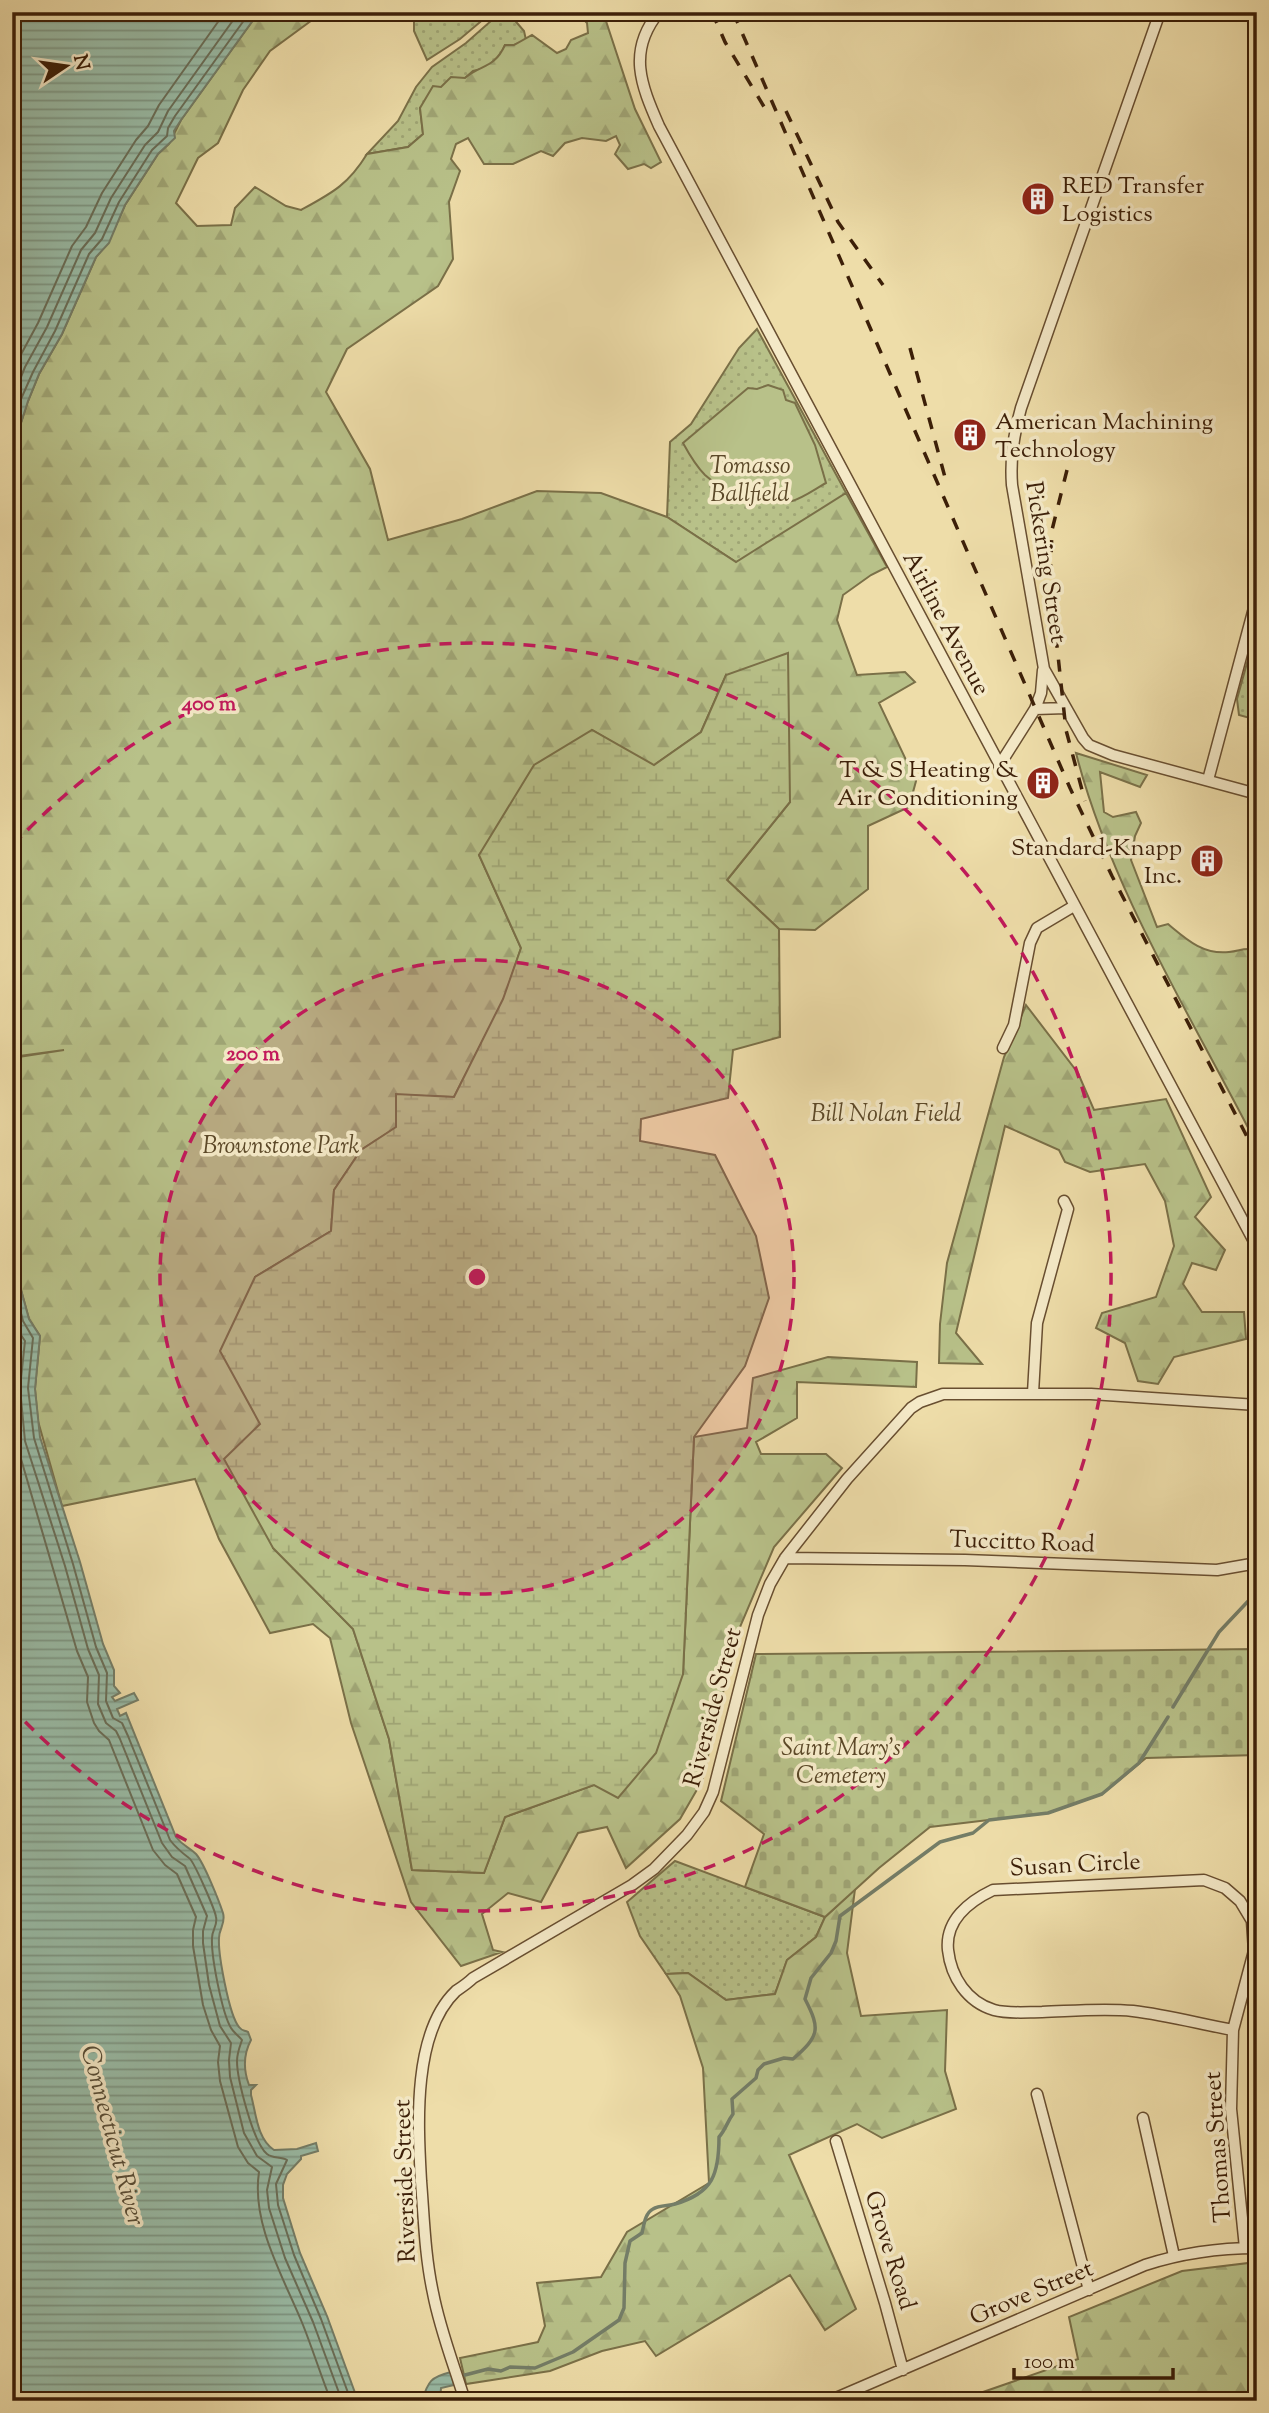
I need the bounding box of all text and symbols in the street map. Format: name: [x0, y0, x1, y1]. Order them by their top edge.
north arrow: [32, 32, 102, 102]
text: N: [65, 52, 95, 73]
place label: RED Transfer Logistics: [1062, 170, 1204, 232]
building icon: RED Transfer Logistics: [1019, 180, 1057, 218]
place label: American Machining Technology: [995, 406, 1214, 468]
building icon: American Machining Technology: [951, 416, 989, 454]
park label: Tomasso Ballfield: [710, 450, 790, 512]
street label: Pickering Street: [1015, 479, 1075, 645]
street label: Airline Avenue: [893, 546, 998, 702]
text: 400 m: [181, 690, 237, 720]
place label: T & S Heating & Air Conditioning: [837, 754, 1018, 816]
building icon: T & S Heating & Air Conditioning: [1024, 764, 1062, 802]
place label: Standard-Knapp Inc.: [1011, 832, 1182, 894]
building icon: Standard-Knapp Inc.: [1188, 842, 1226, 880]
text: 200 m: [226, 1040, 281, 1070]
park label: Bill Nolan Field: [811, 1098, 961, 1132]
park label: Brownstone Park: [203, 1130, 360, 1164]
centre of rings: [465, 1265, 489, 1289]
street label: Tuccitto Road: [949, 1523, 1096, 1563]
street label: Riverside Street: [676, 1624, 752, 1791]
park label: Saint Mary's Cemetery: [781, 1732, 901, 1794]
street label: Susan Circle: [1009, 1846, 1141, 1886]
water label: Connecticut River: [70, 2041, 153, 2230]
street label: Thomas Street: [1197, 2070, 1241, 2224]
street label: Riverside Street: [386, 2099, 426, 2263]
street label: Grove Road: [855, 2187, 923, 2315]
street label: Grove Street: [965, 2253, 1099, 2335]
scale bar: [1014, 2336, 1173, 2380]
text: 100 m: [1024, 2348, 1075, 2378]

